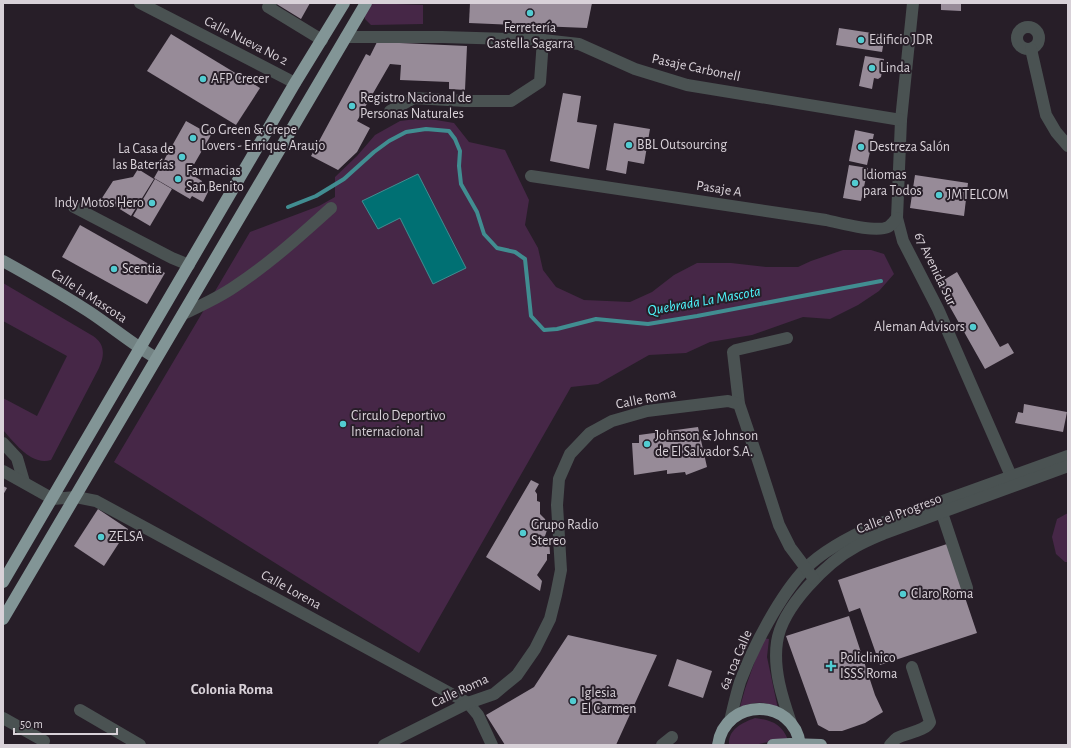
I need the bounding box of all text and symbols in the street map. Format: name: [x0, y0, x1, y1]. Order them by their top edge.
marker: Ferretería Castella Sagarra: [525, 8, 535, 18]
street label: Calle Nueva No 2: [202, 14, 290, 68]
place label: Ferretería Castella Sagarra: [487, 21, 574, 51]
place label: Edificio JDR: [869, 33, 933, 47]
marker: Edificio JDR: [856, 35, 866, 45]
street label: Pasaje Carbonell: [650, 52, 742, 84]
place label: Linda: [880, 61, 911, 75]
marker: Linda: [867, 63, 877, 73]
place label: AFP Crecer: [211, 72, 270, 86]
marker: AFP Crecer: [198, 74, 208, 84]
place label: Registro Nacional de Personas Naturales: [360, 91, 472, 121]
marker: Registro Nacional de Personas Naturales: [347, 101, 357, 111]
place label: Go Green & Crepe Lovers - Enrique Araujo: [201, 123, 325, 153]
marker: Go Green & Crepe Lovers - Enrique Araujo: [188, 133, 198, 143]
place label: BBL Outsourcing: [637, 138, 727, 152]
marker: BBL Outsourcing: [624, 140, 634, 150]
place label: Destreza Salón: [869, 140, 950, 154]
place label: La Casa de las Baterías: [112, 142, 174, 172]
marker: Destreza Salón: [856, 142, 866, 152]
marker: La Casa de las Baterías: [177, 152, 187, 162]
place label: Farmacias San Benito: [186, 164, 244, 194]
place label: Idiomas para Todos: [863, 168, 922, 198]
marker: Farmacias San Benito: [173, 174, 183, 184]
marker: Idiomas para Todos: [850, 178, 860, 188]
street label: Pasaje A: [695, 179, 743, 199]
place label: JMTELCOM: [947, 188, 1009, 202]
marker: JMTELCOM: [934, 190, 944, 200]
place label: Indy Motos Hero: [54, 196, 144, 210]
marker: Indy Motos Hero: [147, 198, 157, 208]
street label: 67 Avenida Sur: [911, 230, 959, 308]
place label: Scentia: [122, 262, 162, 276]
marker: Scentia: [109, 264, 119, 274]
street label: Calle la Mascota: [49, 266, 130, 326]
water label: Quebrada La Mascota: [646, 284, 762, 318]
place label: Aleman Advisors: [874, 320, 965, 334]
marker: Aleman Advisors: [968, 322, 978, 332]
street label: Calle Roma: [615, 386, 678, 412]
place label: Circulo Deportivo Internacional: [351, 409, 446, 439]
marker: Circulo Deportivo Internacional: [338, 419, 348, 429]
place label: Johnson & Johnson de El Salvador S.A.: [655, 429, 758, 459]
marker: Johnson & Johnson de El Salvador S.A.: [642, 439, 652, 449]
street label: Calle el Progreso: [855, 491, 944, 537]
place label: Grupo Radio Stereo: [531, 518, 599, 548]
marker: Grupo Radio Stereo: [518, 528, 528, 538]
place label: ZELSA: [109, 530, 144, 544]
marker: ZELSA: [96, 532, 106, 542]
street label: Calle Lorena: [259, 568, 324, 612]
place label: Claro Roma: [911, 587, 974, 601]
marker: Claro Roma: [898, 589, 908, 599]
street label: 6a 10a Calle: [717, 628, 755, 692]
place label: Policlinico ISSS Roma: [840, 651, 898, 681]
marker: Policlinico ISSS Roma: [825, 660, 837, 672]
street label: Calle Roma: [429, 672, 491, 710]
district label: Colonia Roma: [191, 682, 273, 697]
place label: Iglesia El Carmen: [581, 686, 637, 716]
marker: Iglesia El Carmen: [568, 696, 578, 706]
scale bar: [14, 710, 117, 736]
text: 50 m: [20, 718, 43, 730]

